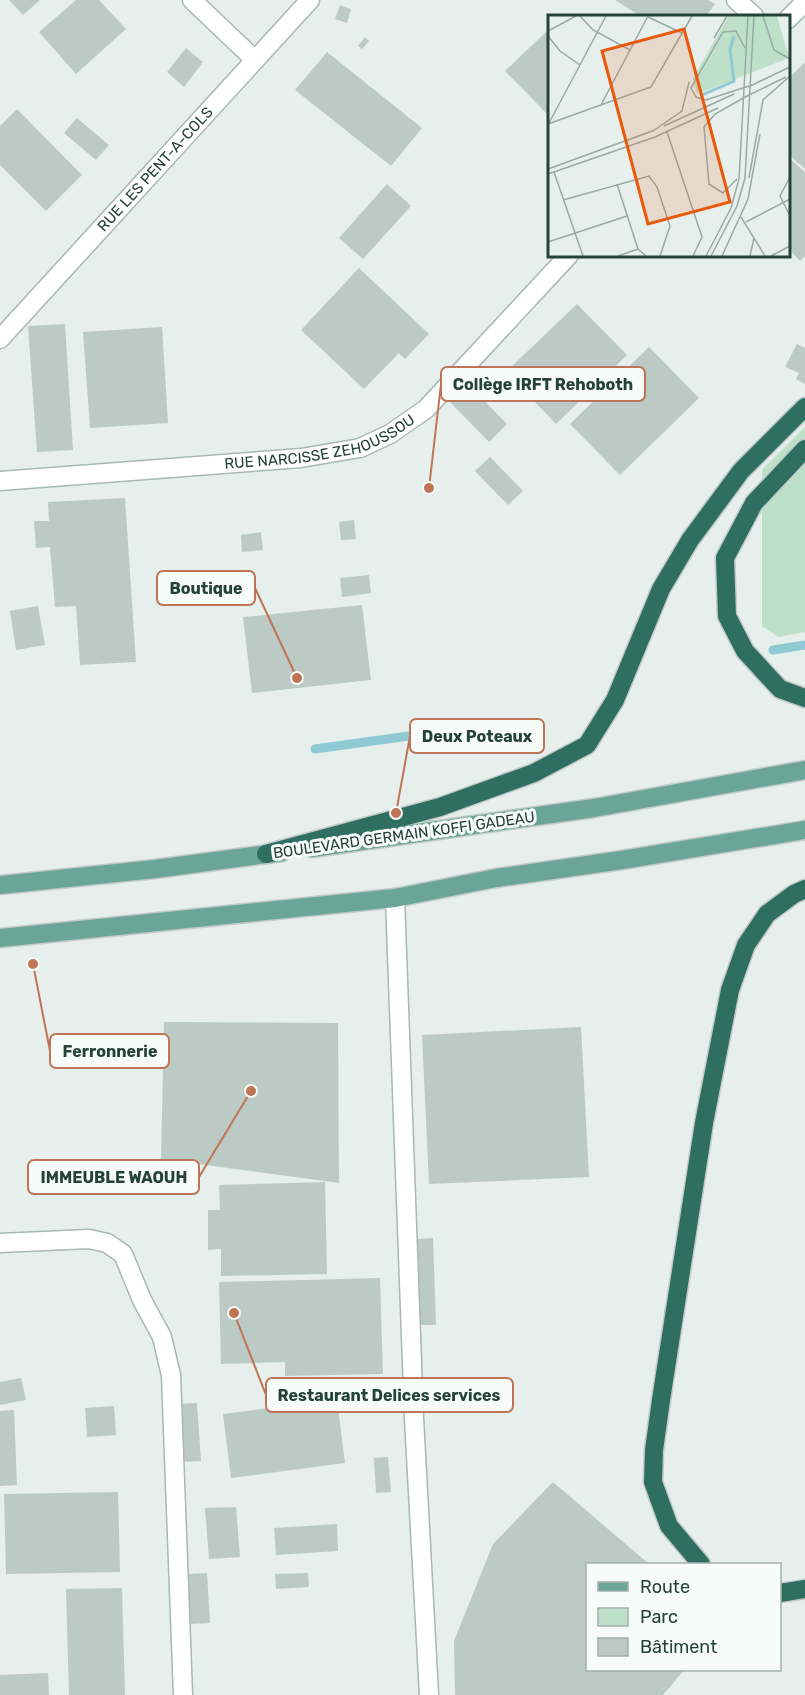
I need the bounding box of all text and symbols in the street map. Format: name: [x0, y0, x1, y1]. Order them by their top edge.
inset map: [548, 15, 790, 256]
street label: RUE LES PENT-A-COLS: [94, 103, 217, 235]
callout: Collège IRFT Rehoboth: [441, 367, 645, 401]
text: Collège IRFT Rehoboth: [453, 375, 633, 394]
street label: RUE NARCISSE ZEHOUSSOU: [224, 411, 418, 473]
callout: Boutique: [157, 571, 255, 605]
text: Boutique: [169, 579, 243, 598]
callout: Deux Poteaux: [410, 719, 544, 753]
text: Deux Poteaux: [422, 727, 533, 746]
street label: BOULEVARD GERMAIN KOFFI GADEAU: [272, 808, 536, 862]
callout: Ferronnerie: [50, 1034, 169, 1068]
text: Ferronnerie: [63, 1042, 157, 1061]
callout: IMMEUBLE WAOUH: [28, 1160, 199, 1194]
text: IMMEUBLE WAOUH: [41, 1168, 187, 1187]
callout: Restaurant Delices services: [266, 1378, 513, 1412]
text: Restaurant Delices services: [278, 1386, 501, 1405]
legend: [586, 1563, 781, 1671]
text: Route: [640, 1576, 690, 1598]
text: Parc: [640, 1606, 678, 1628]
text: Bâtiment: [640, 1636, 717, 1658]

